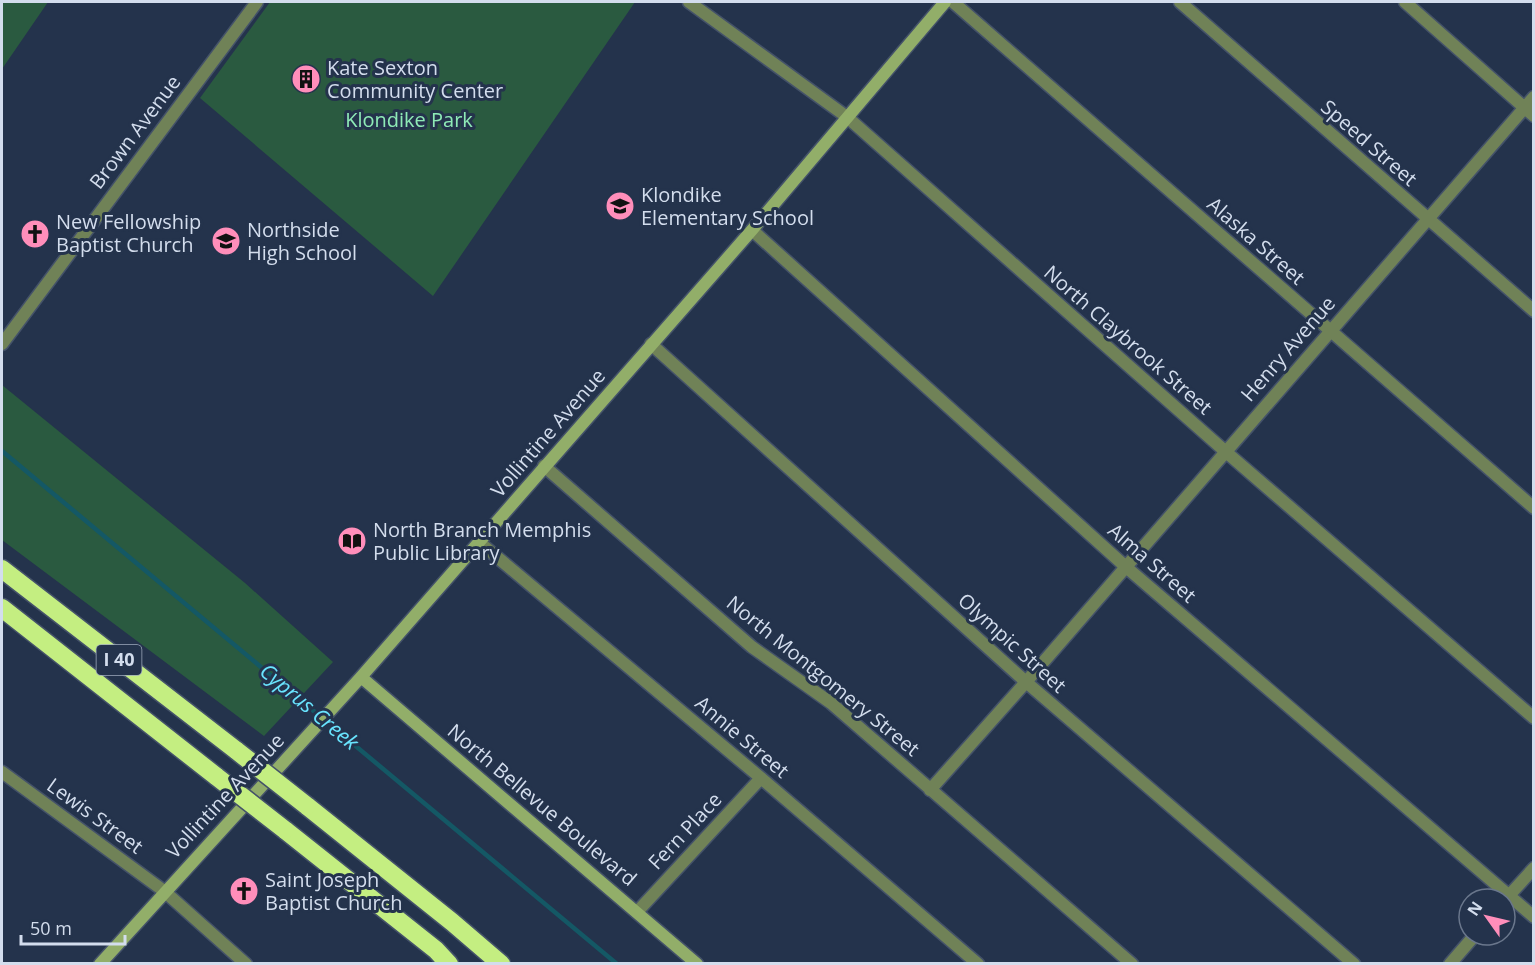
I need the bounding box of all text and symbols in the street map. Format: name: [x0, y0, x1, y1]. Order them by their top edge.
place label: Kate Sexton Community Center: [327, 54, 503, 104]
building icon: Kate Sexton Community Center: [290, 63, 322, 95]
street label: Brown Avenue: [83, 69, 186, 194]
street label: Speed Street: [1316, 93, 1423, 192]
park label: Klondike Park: [345, 106, 473, 133]
place label: Klondike Elementary School: [641, 181, 814, 231]
school or university icon: Klondike Elementary School: [604, 190, 636, 222]
street label: Alaska Street: [1202, 191, 1311, 291]
place label: New Fellowship Baptist Church: [56, 208, 201, 258]
place label: Northside High School: [247, 216, 357, 266]
church icon: New Fellowship Baptist Church: [19, 218, 51, 250]
school or university icon: Northside High School: [210, 225, 242, 257]
street label: North Claybrook Street: [1038, 259, 1218, 420]
street label: Henry Avenue: [1234, 290, 1341, 407]
street label: Vollintine Avenue: [484, 363, 611, 503]
place label: North Branch Memphis Public Library: [373, 516, 591, 566]
street label: Alma Street: [1103, 517, 1202, 608]
library icon: North Branch Memphis Public Library: [336, 525, 368, 557]
street label: Olympic Street: [952, 587, 1072, 699]
street label: North Montgomery Street: [721, 589, 926, 762]
road number: I 40: [96, 645, 142, 675]
water label: Cyprus Creek: [254, 657, 366, 756]
street label: Annie Street: [690, 689, 795, 784]
street label: North Bellevue Boulevard: [442, 717, 643, 892]
street label: Vollintine Avenue: [160, 727, 290, 864]
street label: Lewis Street: [42, 772, 149, 860]
street label: Fern Place: [642, 786, 727, 875]
place label: Saint Joseph Baptist Church: [265, 866, 402, 916]
church icon: Saint Joseph Baptist Church: [228, 875, 260, 907]
north arrow: [1457, 887, 1517, 947]
text: N: [1462, 897, 1487, 920]
scale bar: [21, 908, 124, 946]
text: 50 m: [30, 916, 72, 940]

